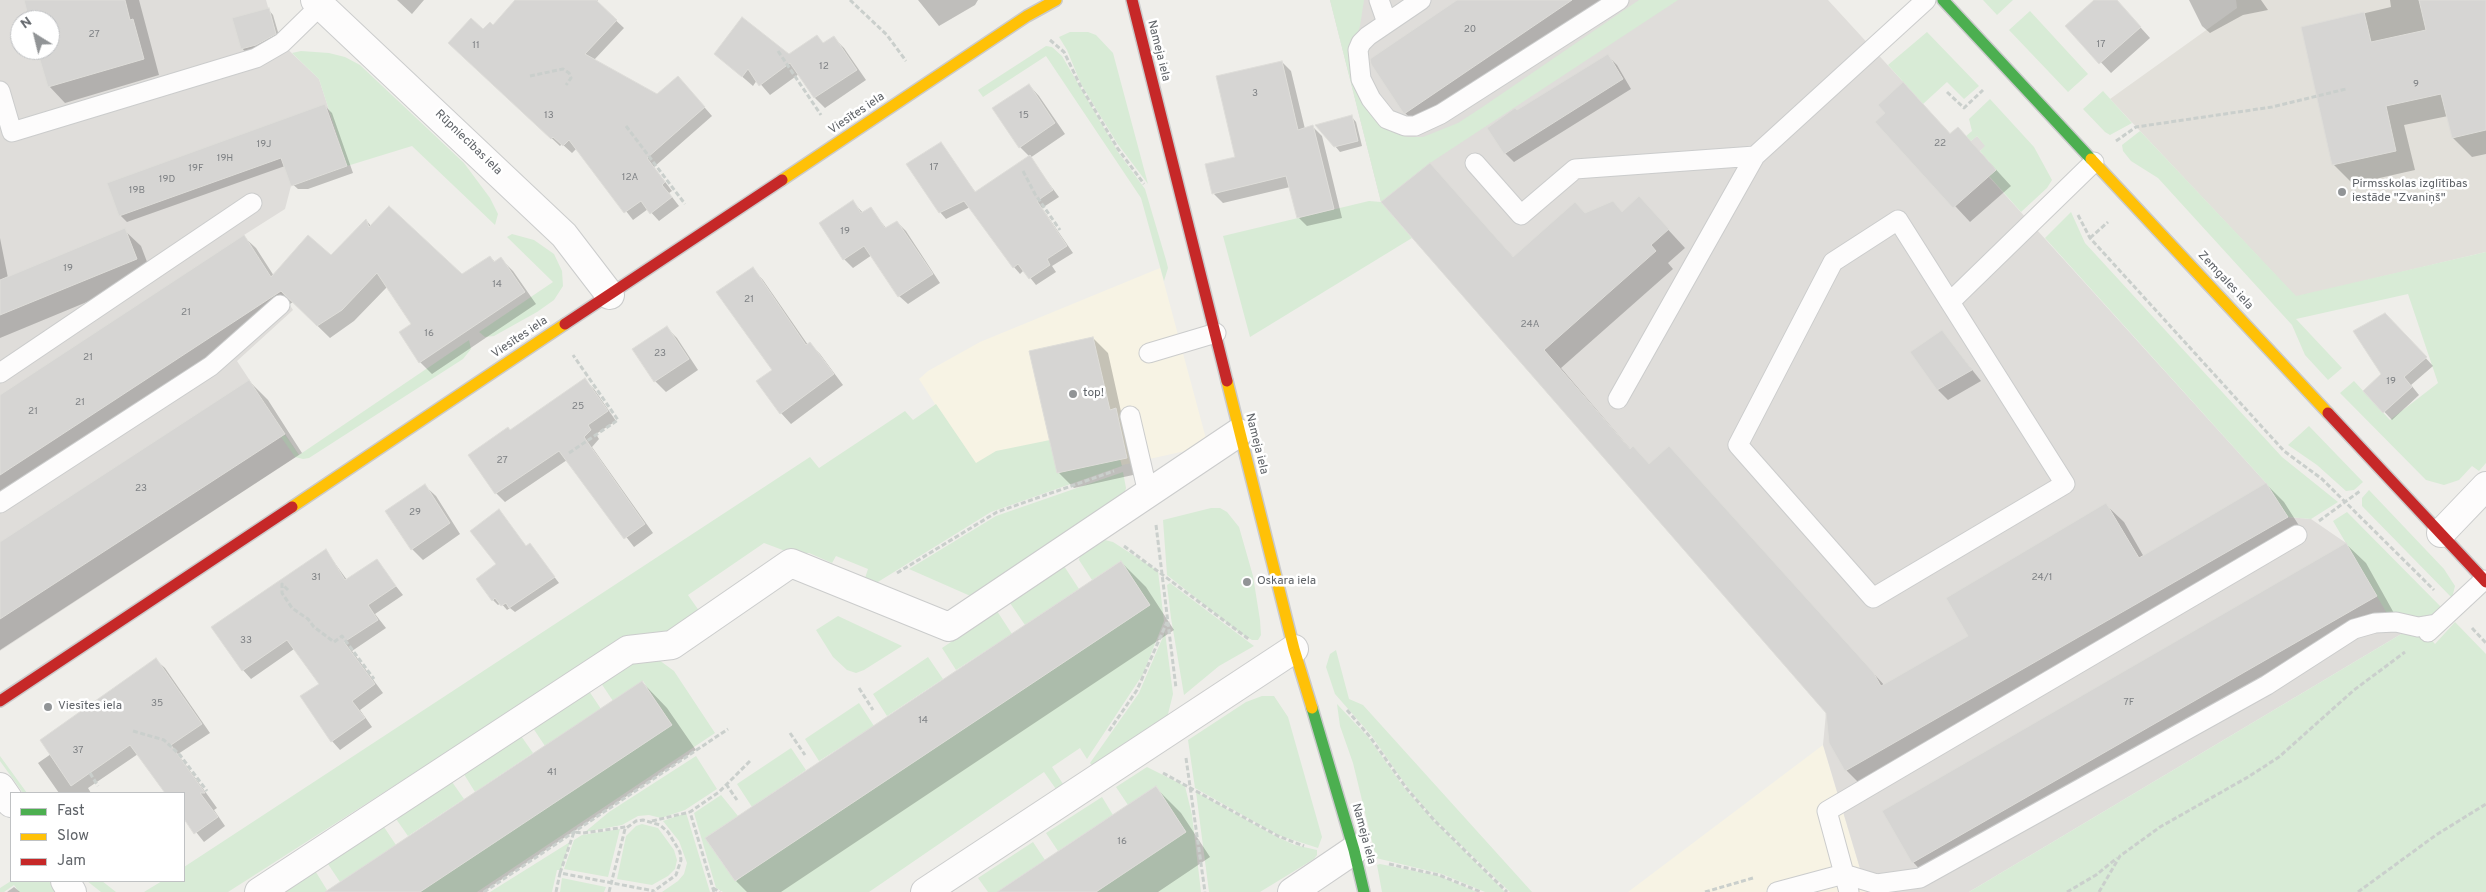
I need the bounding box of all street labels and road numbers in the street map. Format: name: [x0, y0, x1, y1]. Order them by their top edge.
street label: Nameja iela: [1143, 19, 1173, 83]
street label: Viesītes iela: [826, 90, 888, 138]
street label: Rūpniecības iela: [431, 107, 505, 179]
street label: Zemgales iela: [2194, 249, 2256, 313]
street label: Viesītes iela: [489, 314, 551, 362]
street label: Nameja iela: [1241, 412, 1271, 476]
street label: Nameja iela: [1348, 802, 1378, 866]

